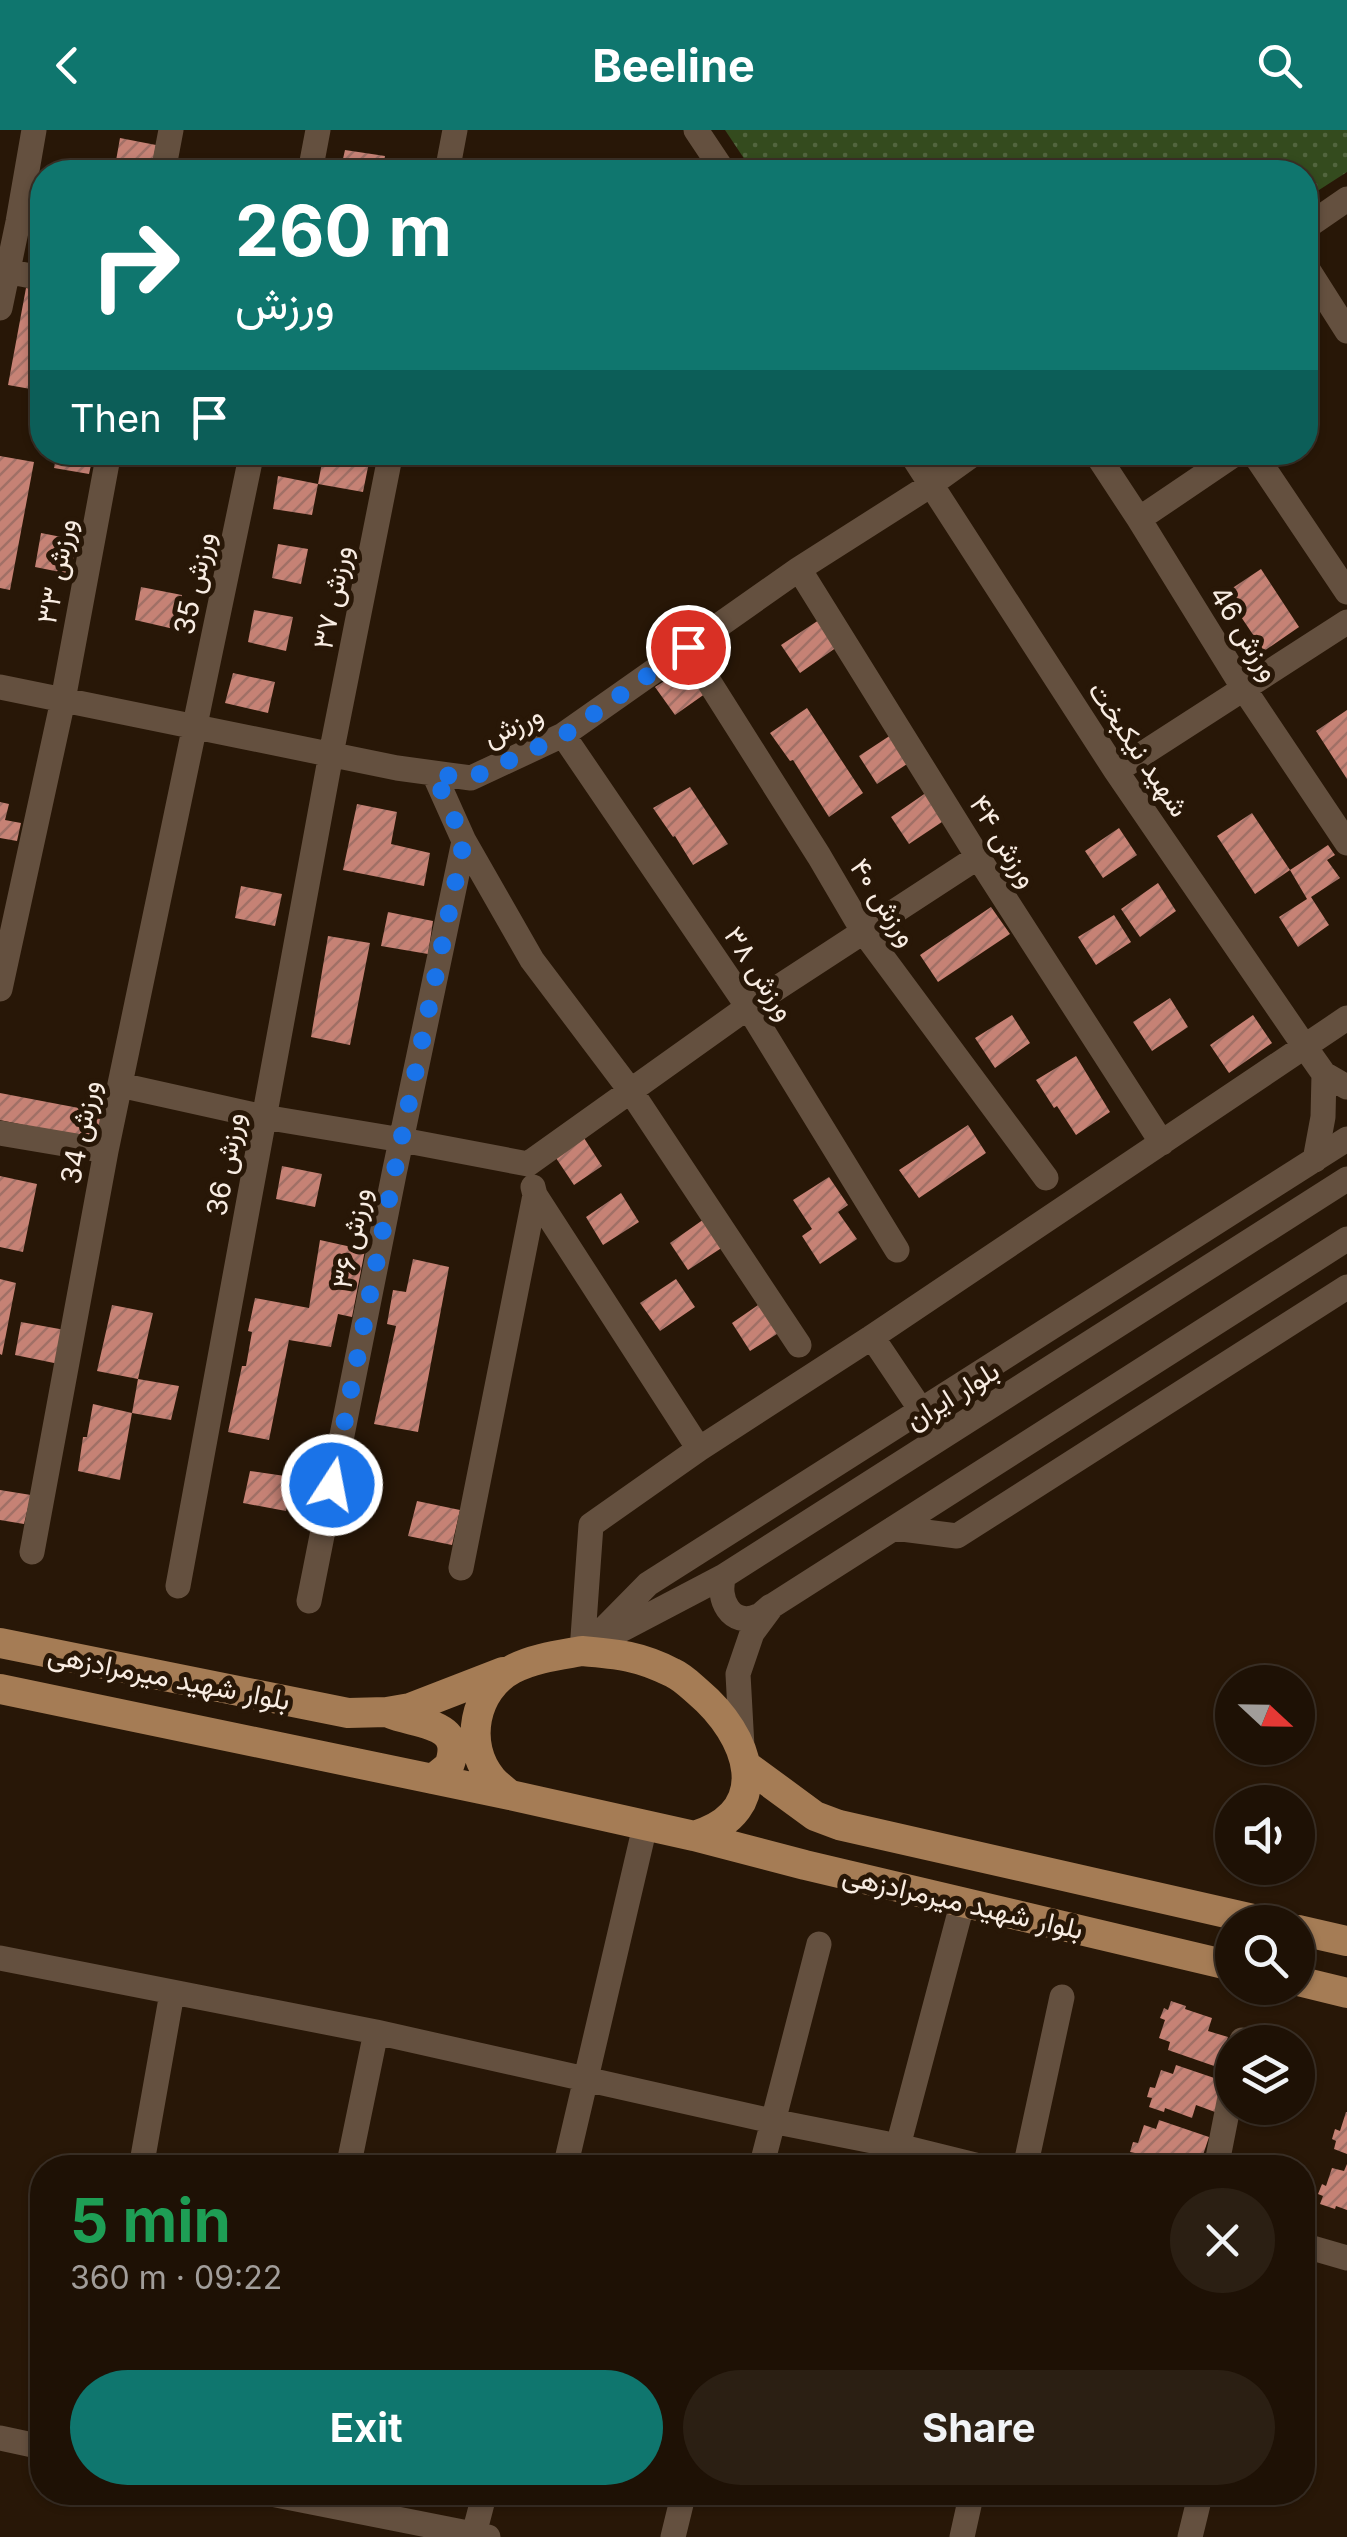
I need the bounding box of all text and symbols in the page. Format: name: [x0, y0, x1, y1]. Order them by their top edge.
icon: back: [40, 38, 95, 93]
text: Beeline: [592, 38, 755, 93]
icon: search: [1252, 38, 1307, 93]
text: 260 m: [235, 188, 452, 273]
icon: right: [70, 200, 200, 330]
text: ورزش: [235, 275, 335, 330]
icon: arrive: [182, 390, 237, 445]
text: Then: [70, 395, 162, 441]
street label: ورزش ۳۳: [29, 515, 84, 627]
street label: ورزش 35: [167, 528, 222, 638]
street label: ورزش ۳۷: [305, 542, 360, 652]
street label: ورزش 46: [1202, 579, 1287, 687]
pin: [646, 605, 731, 690]
icon: arrive: [661, 620, 716, 675]
street label: شهید نیکبخت: [1080, 675, 1197, 824]
street label: ورزش: [478, 696, 549, 754]
street label: ورزش ۴۴: [962, 789, 1045, 894]
street label: ورزش ۴۰: [842, 852, 925, 953]
street label: ورزش ۳۸: [716, 920, 803, 1027]
street label: ورزش 34: [53, 1077, 108, 1187]
street label: ورزش 36: [199, 1110, 252, 1219]
street label: ورزش ۳۶: [325, 1185, 378, 1292]
street label: بلوار ایران: [899, 1353, 1006, 1438]
position arrow: [280, 1433, 384, 1537]
street label: بلوار شهید میرمرادزهی: [45, 1637, 293, 1718]
north arrow: [1215, 1665, 1315, 1765]
map controls: [1215, 1665, 1315, 2125]
button: sound: [1215, 1785, 1315, 1885]
street label: بلوار شهید میرمرادزهی: [839, 1858, 1087, 1947]
button: search: [1215, 1905, 1315, 2005]
button: layers: [1215, 2025, 1315, 2125]
text: 5 min: [70, 2184, 231, 2256]
button: close: [1170, 2188, 1275, 2293]
text: 360 m · 09:22: [70, 2258, 282, 2297]
button: Exit: [70, 2370, 663, 2485]
button: Share: [683, 2370, 1275, 2485]

